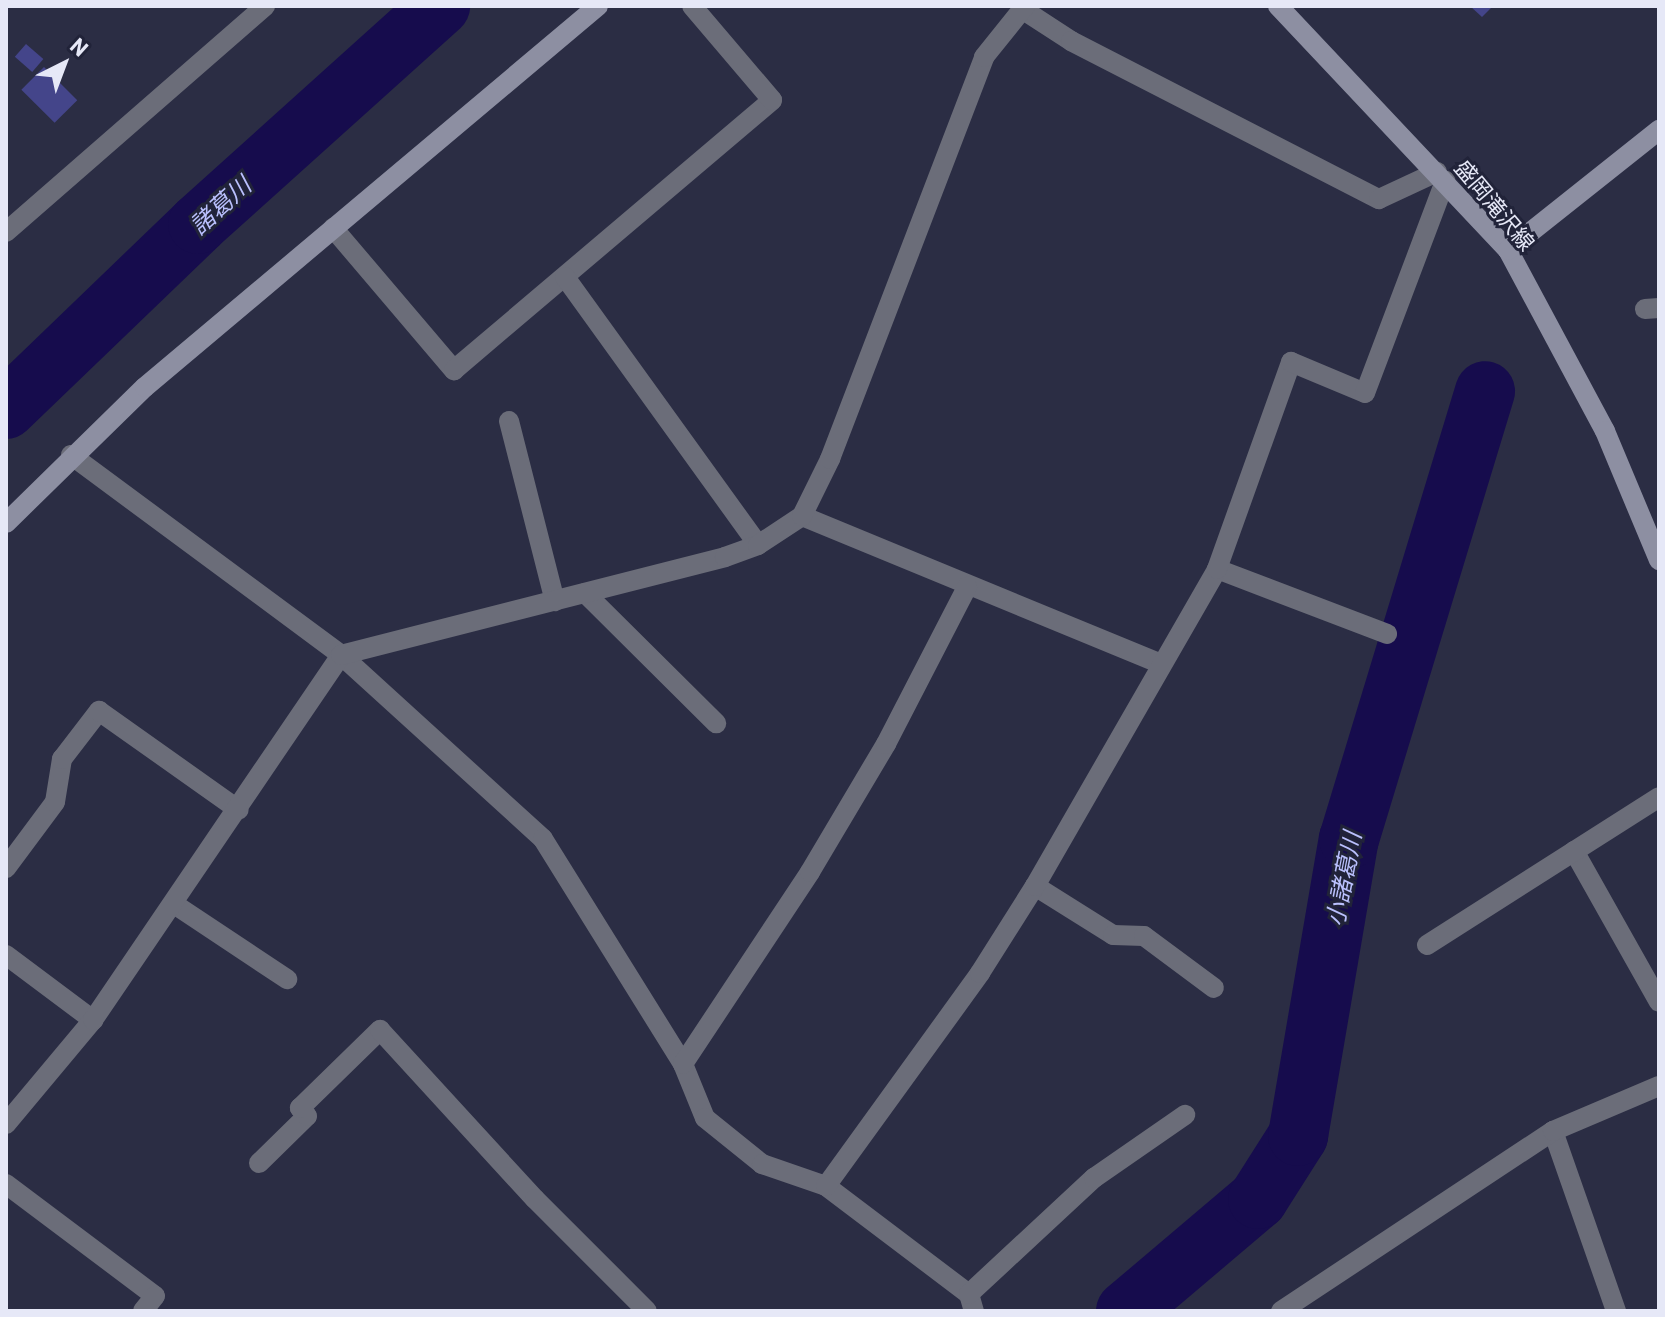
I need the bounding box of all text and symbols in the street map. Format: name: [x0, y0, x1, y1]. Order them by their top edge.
north arrow: [24, 24, 104, 104]
text: N: [66, 32, 94, 61]
street label: 盛岡滝沢線: [1450, 154, 1540, 256]
water label: 諸葛川: [184, 170, 256, 240]
water label: 小諸葛川: [1320, 829, 1366, 929]

